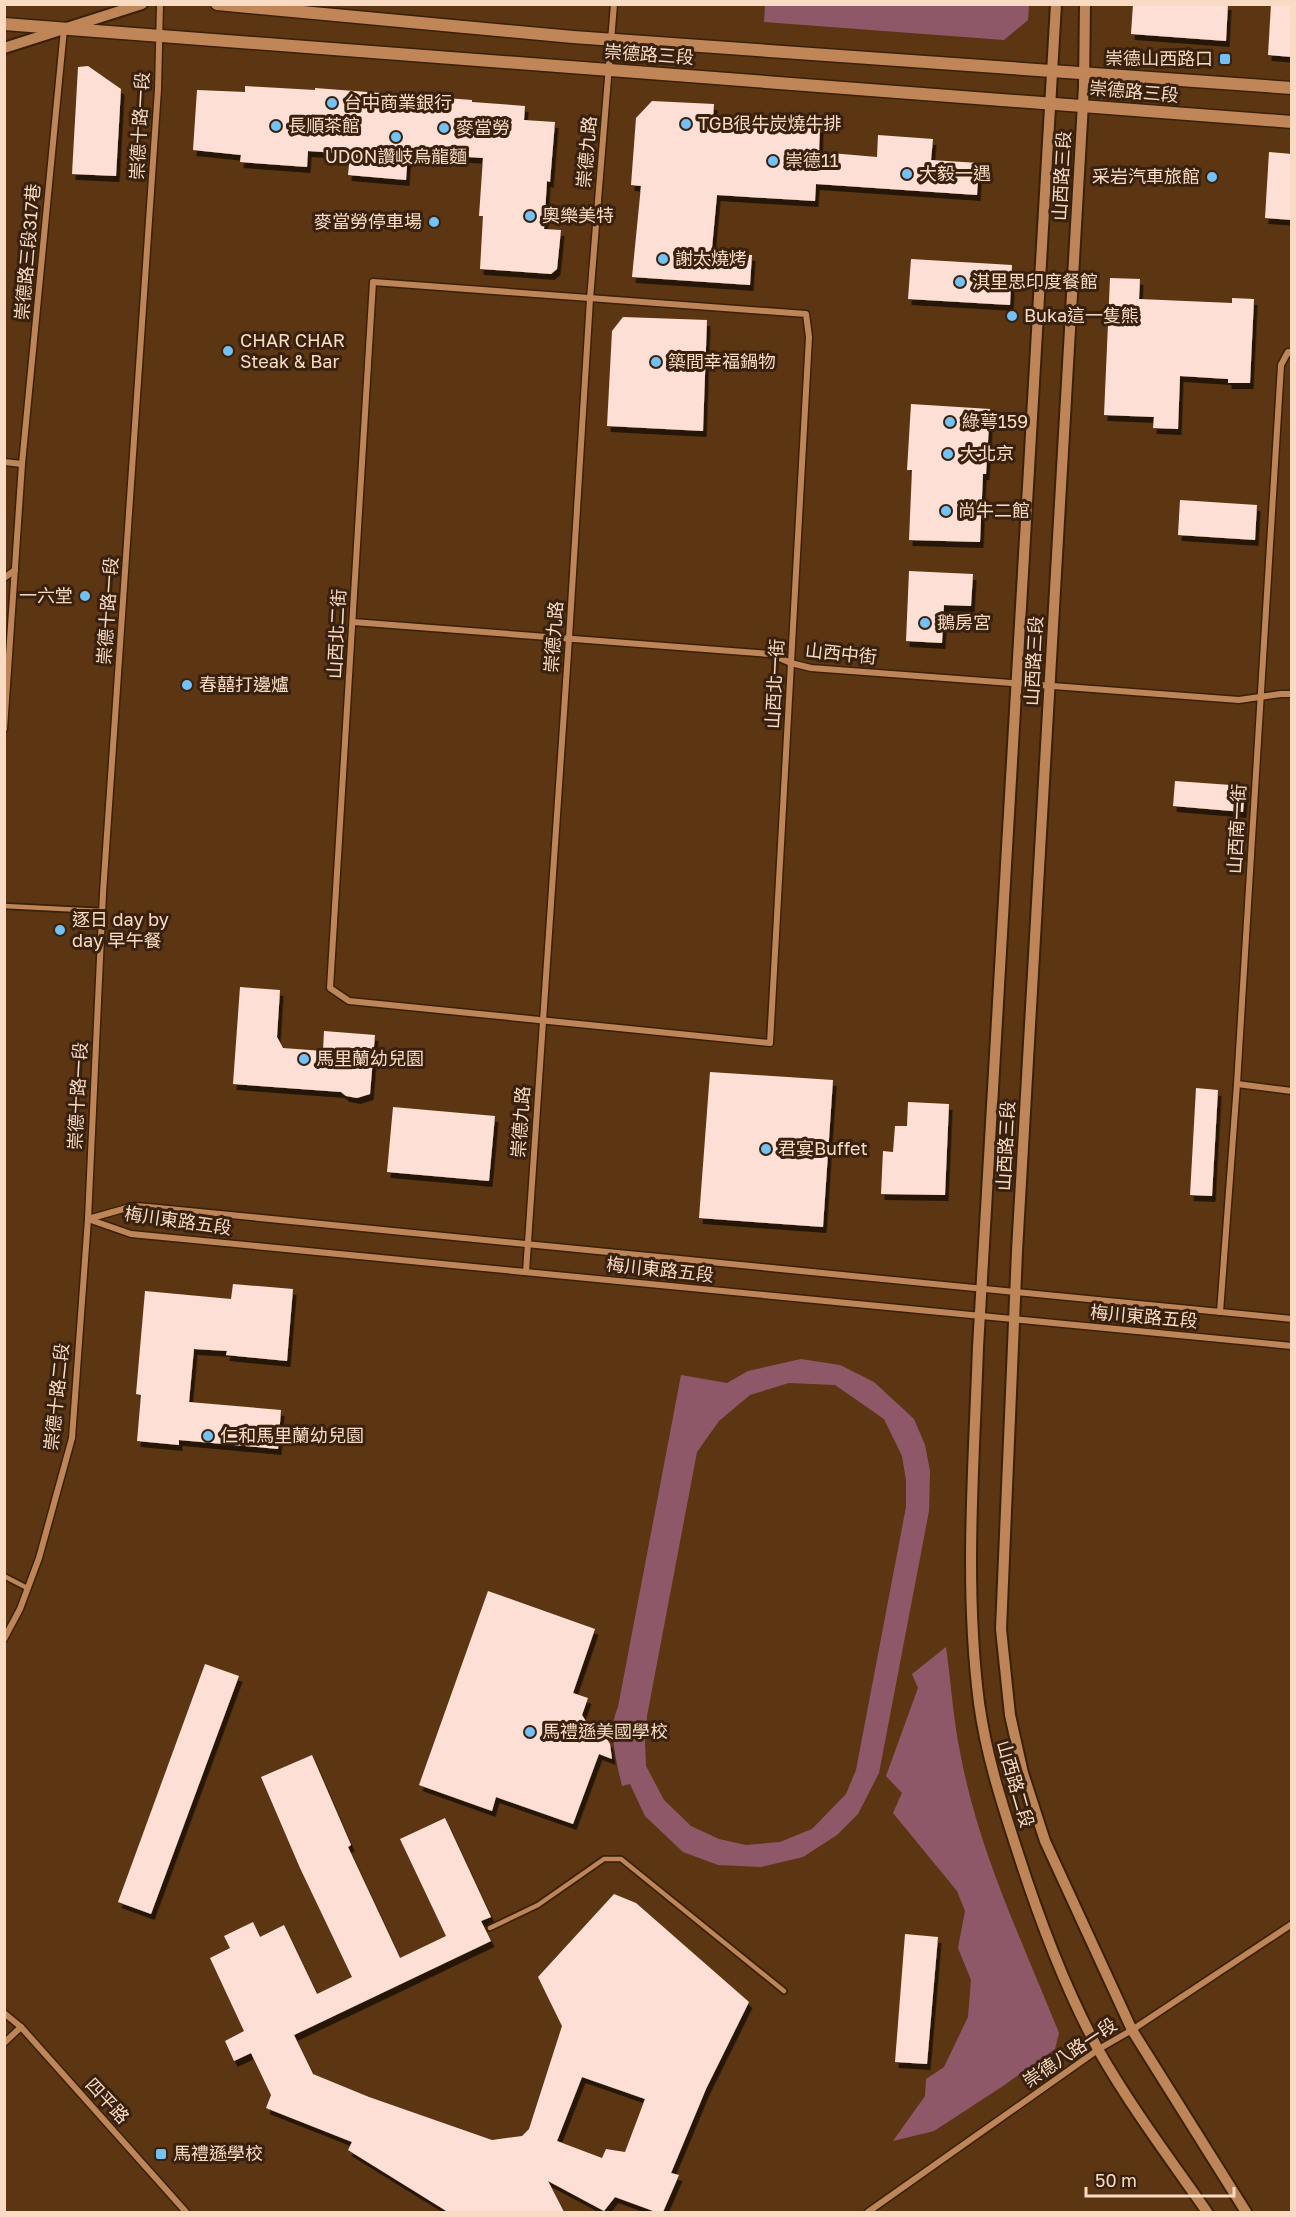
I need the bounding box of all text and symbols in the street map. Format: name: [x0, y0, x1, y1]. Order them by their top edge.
street label: 崇德路三段: [603, 40, 695, 68]
place label: 崇德山西路口: [1105, 47, 1213, 69]
marker: 崇德山西路口: [1218, 52, 1232, 66]
street label: 崇德十路一段: [125, 71, 153, 180]
street label: 崇德路三段: [1088, 76, 1180, 106]
place label: 台中商業銀行: [344, 91, 452, 113]
marker: 台中商業銀行: [325, 96, 339, 110]
place label: TGB很牛炭燒牛排: [698, 112, 842, 134]
place label: 長順茶館: [288, 114, 360, 136]
street label: 崇德九路: [572, 115, 600, 189]
place label: 麥當勞: [456, 116, 510, 138]
marker: TGB很牛炭燒牛排: [679, 117, 693, 131]
marker: 長順茶館: [269, 119, 283, 133]
marker: 麥當勞: [437, 121, 451, 135]
marker: UDON讚岐烏龍麵: [389, 130, 403, 144]
street label: 山西路三段: [1048, 130, 1074, 221]
place label: UDON讚岐烏龍麵: [325, 145, 467, 167]
place label: 崇德11: [785, 149, 839, 171]
marker: 崇德11: [766, 154, 780, 168]
place label: 大毅一遇: [919, 162, 991, 184]
place label: 采岩汽車旅館: [1092, 165, 1200, 187]
marker: 大毅一遇: [900, 167, 914, 181]
marker: 采岩汽車旅館: [1205, 170, 1219, 184]
street label: 崇德路三段317巷: [10, 183, 44, 321]
place label: 奧樂美特: [542, 204, 614, 226]
marker: 奧樂美特: [523, 209, 537, 223]
place label: 麥當勞停車場: [314, 210, 422, 232]
marker: 麥當勞停車場: [427, 215, 441, 229]
place label: 謝太燒烤: [675, 247, 747, 269]
marker: 謝太燒烤: [656, 252, 670, 266]
place label: 淇里思印度餐館: [972, 270, 1098, 292]
marker: 淇里思印度餐館: [953, 275, 967, 289]
place label: Buka這一隻熊: [1024, 304, 1139, 326]
marker: Buka這一隻熊: [1005, 309, 1019, 323]
place label: CHAR CHAR Steak & Bar: [240, 329, 345, 372]
marker: CHAR CHAR Steak & Bar: [221, 344, 235, 358]
place label: 築間幸福鍋物: [668, 350, 776, 372]
marker: 築間幸福鍋物: [649, 355, 663, 369]
place label: 綠萼159: [962, 410, 1028, 432]
marker: 綠萼159: [943, 415, 957, 429]
place label: 大北京: [960, 442, 1014, 464]
marker: 大北京: [941, 447, 955, 461]
place label: 尚牛二館: [958, 499, 1030, 521]
marker: 尚牛二館: [939, 504, 953, 518]
street label: 崇德十路一段: [92, 556, 122, 666]
place label: 一六堂: [19, 584, 73, 606]
street label: 山西北二街: [323, 588, 349, 679]
marker: 一六堂: [78, 589, 92, 603]
street label: 崇德九路: [540, 600, 566, 674]
place label: 鵝房宮: [937, 611, 991, 633]
street label: 山西路三段: [1020, 615, 1046, 706]
marker: 鵝房宮: [918, 616, 932, 630]
street label: 山西北一街: [761, 638, 787, 729]
street label: 山西中街: [804, 638, 878, 668]
place label: 春囍打邊爐: [199, 673, 289, 695]
marker: 春囍打邊爐: [180, 678, 194, 692]
street label: 山西南一街: [1223, 783, 1249, 874]
place label: 逐日 day by day 早午餐: [72, 908, 169, 951]
marker: 逐日 day by day 早午餐: [53, 923, 67, 937]
street label: 崇德十路一段: [63, 1041, 91, 1150]
place label: 馬里蘭幼兒園: [316, 1047, 424, 1069]
marker: 馬里蘭幼兒園: [297, 1052, 311, 1066]
street label: 崇德九路: [507, 1085, 533, 1159]
street label: 山西路三段: [992, 1100, 1018, 1191]
place label: 君宴Buffet: [778, 1137, 868, 1159]
marker: 君宴Buffet: [759, 1142, 773, 1156]
street label: 梅川東路五段: [123, 1202, 233, 1238]
street label: 梅川東路五段: [605, 1252, 715, 1286]
street label: 梅川東路五段: [1089, 1300, 1199, 1332]
street label: 崇德十路二段: [39, 1342, 73, 1452]
place label: 仁和馬里蘭幼兒園: [220, 1424, 364, 1446]
marker: 仁和馬里蘭幼兒園: [201, 1429, 215, 1443]
place label: 馬禮遜美國學校: [542, 1720, 668, 1742]
marker: 馬禮遜美國學校: [523, 1725, 537, 1739]
street label: 山西路二段: [993, 1737, 1039, 1830]
street label: 崇德八路一段: [1019, 2013, 1120, 2091]
street label: 四平路: [81, 2073, 134, 2128]
place label: 馬禮遜學校: [173, 2142, 263, 2164]
marker: 馬禮遜學校: [154, 2147, 168, 2161]
scale bar: [1086, 2160, 1234, 2198]
text: 50 m: [1095, 2169, 1137, 2191]

